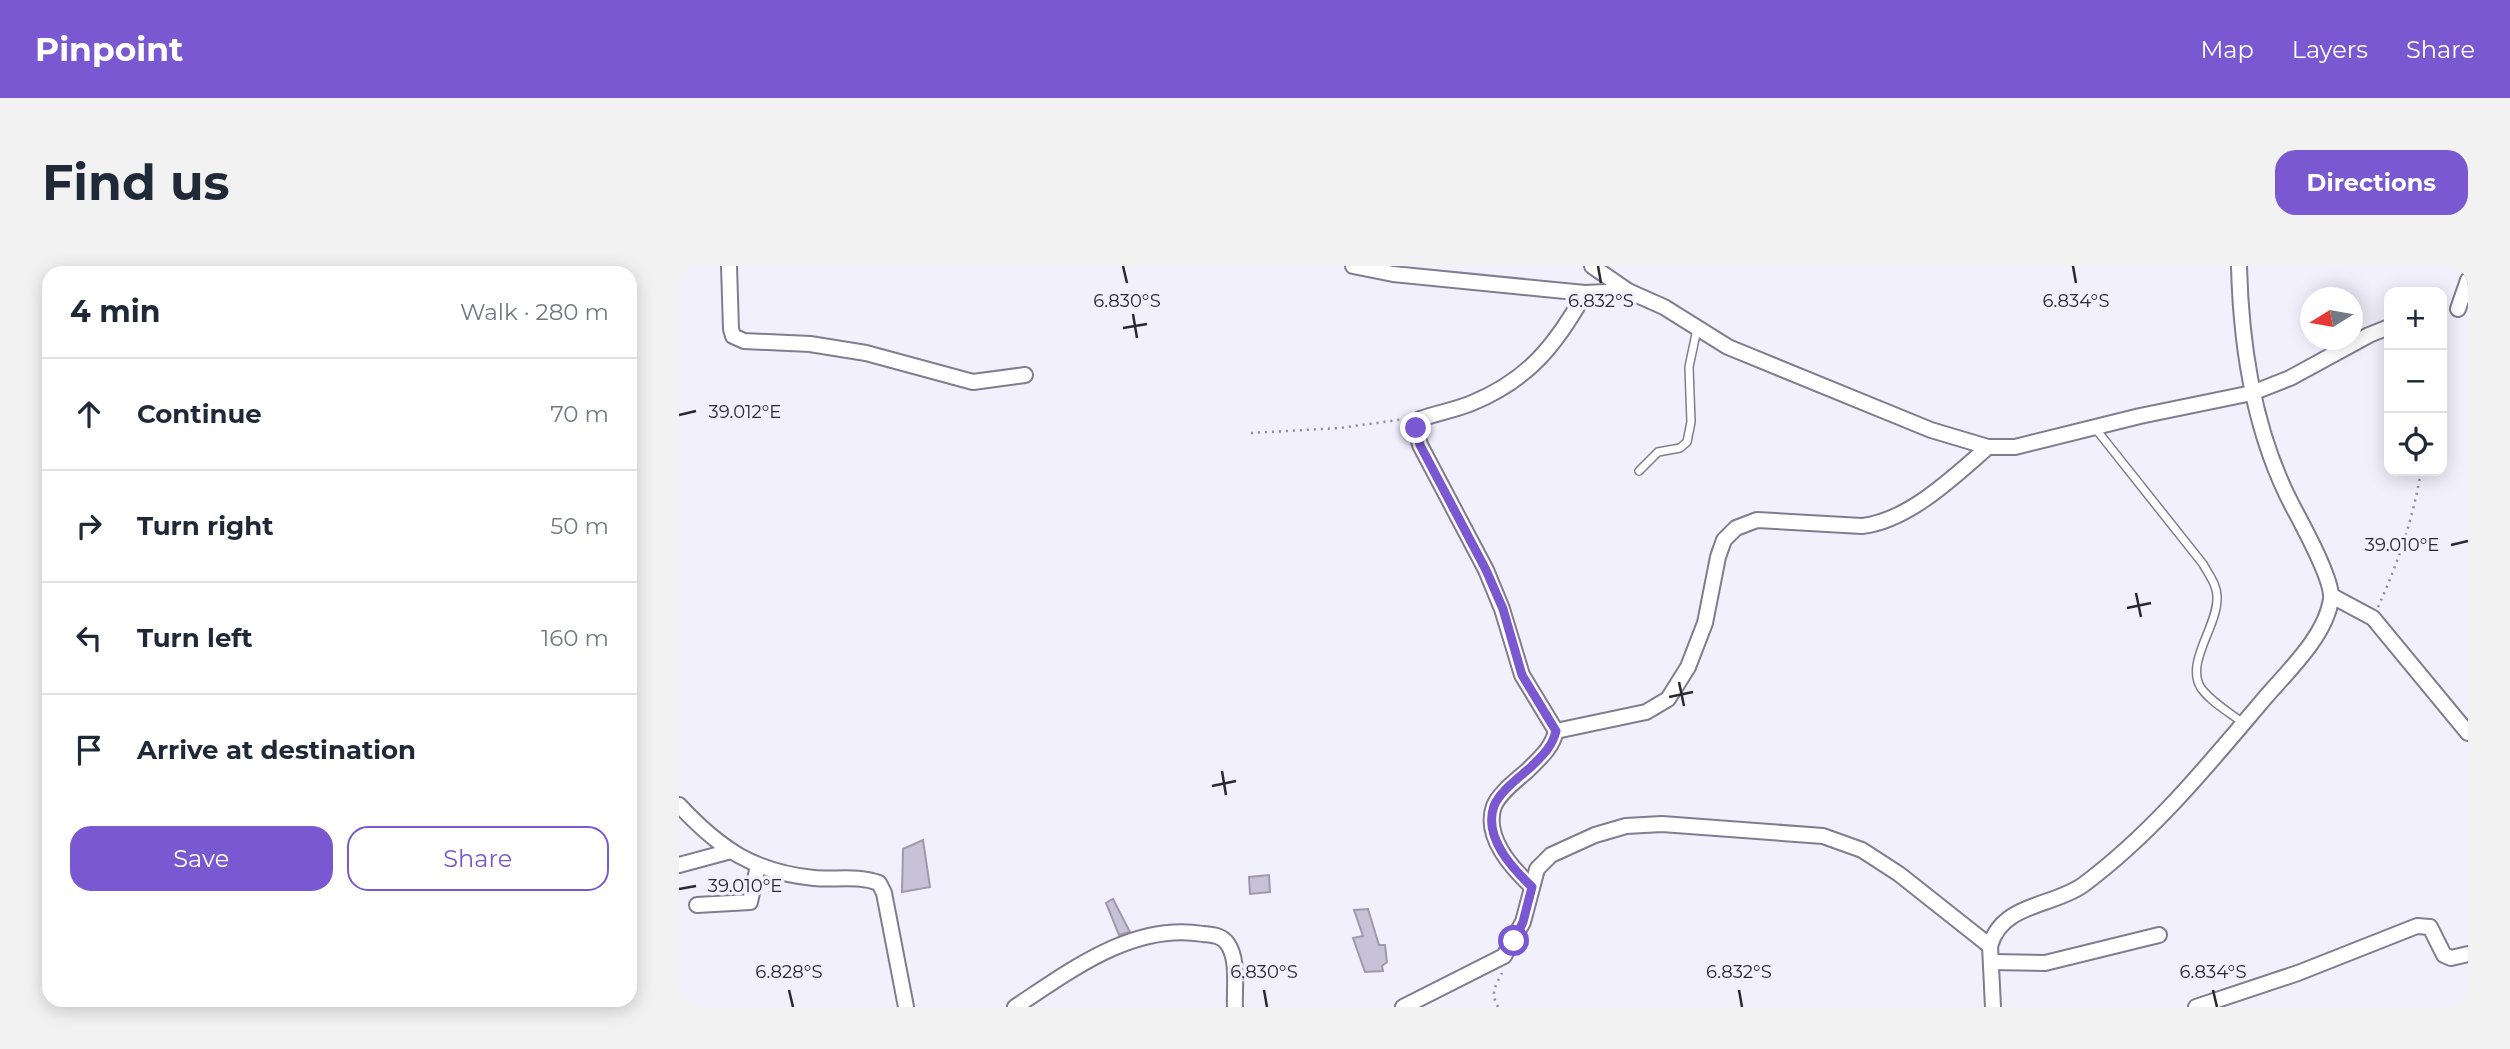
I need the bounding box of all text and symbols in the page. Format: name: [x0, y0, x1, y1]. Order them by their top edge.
text: Pinpoint: [35, 29, 183, 69]
text: Map: [2200, 35, 2254, 64]
text: Layers: [2292, 35, 2368, 64]
text: Share: [2406, 35, 2475, 64]
button: Directions: [2275, 150, 2468, 215]
text: Find us: [42, 153, 230, 212]
north arrow: [2300, 287, 2363, 350]
map controls: [2384, 287, 2447, 476]
button: +: [2384, 287, 2447, 350]
text: 6.830°S: [1093, 290, 1161, 312]
text: 6.832°S: [1568, 290, 1634, 312]
text: 6.834°S: [2042, 290, 2110, 312]
text: 4 min: [70, 293, 160, 330]
text: Walk · 280 m: [460, 298, 609, 326]
button: −: [2384, 350, 2447, 413]
icon: ahead: [70, 395, 108, 433]
text: Continue: [137, 398, 262, 430]
text: 70 m: [550, 400, 609, 428]
text: 39.012°E: [709, 401, 781, 423]
route end: [1400, 412, 1431, 443]
button: locate: [2384, 413, 2447, 476]
icon: right: [70, 507, 108, 545]
text: Turn right: [137, 510, 273, 542]
text: 50 m: [550, 512, 609, 540]
text: 39.010°E: [2365, 534, 2439, 556]
icon: left: [70, 619, 108, 657]
text: Turn left: [137, 622, 253, 654]
text: 160 m: [541, 624, 609, 652]
icon: arrive: [70, 731, 108, 769]
text: Arrive at destination: [137, 734, 416, 766]
button: Save: [70, 826, 333, 891]
button: Share: [347, 826, 609, 891]
text: 39.010°E: [708, 875, 782, 897]
route start: [1498, 925, 1529, 956]
text: 6.828°S: [755, 961, 823, 983]
text: 6.830°S: [1230, 961, 1298, 983]
text: 6.832°S: [1706, 961, 1772, 983]
text: 6.834°S: [2179, 961, 2247, 983]

